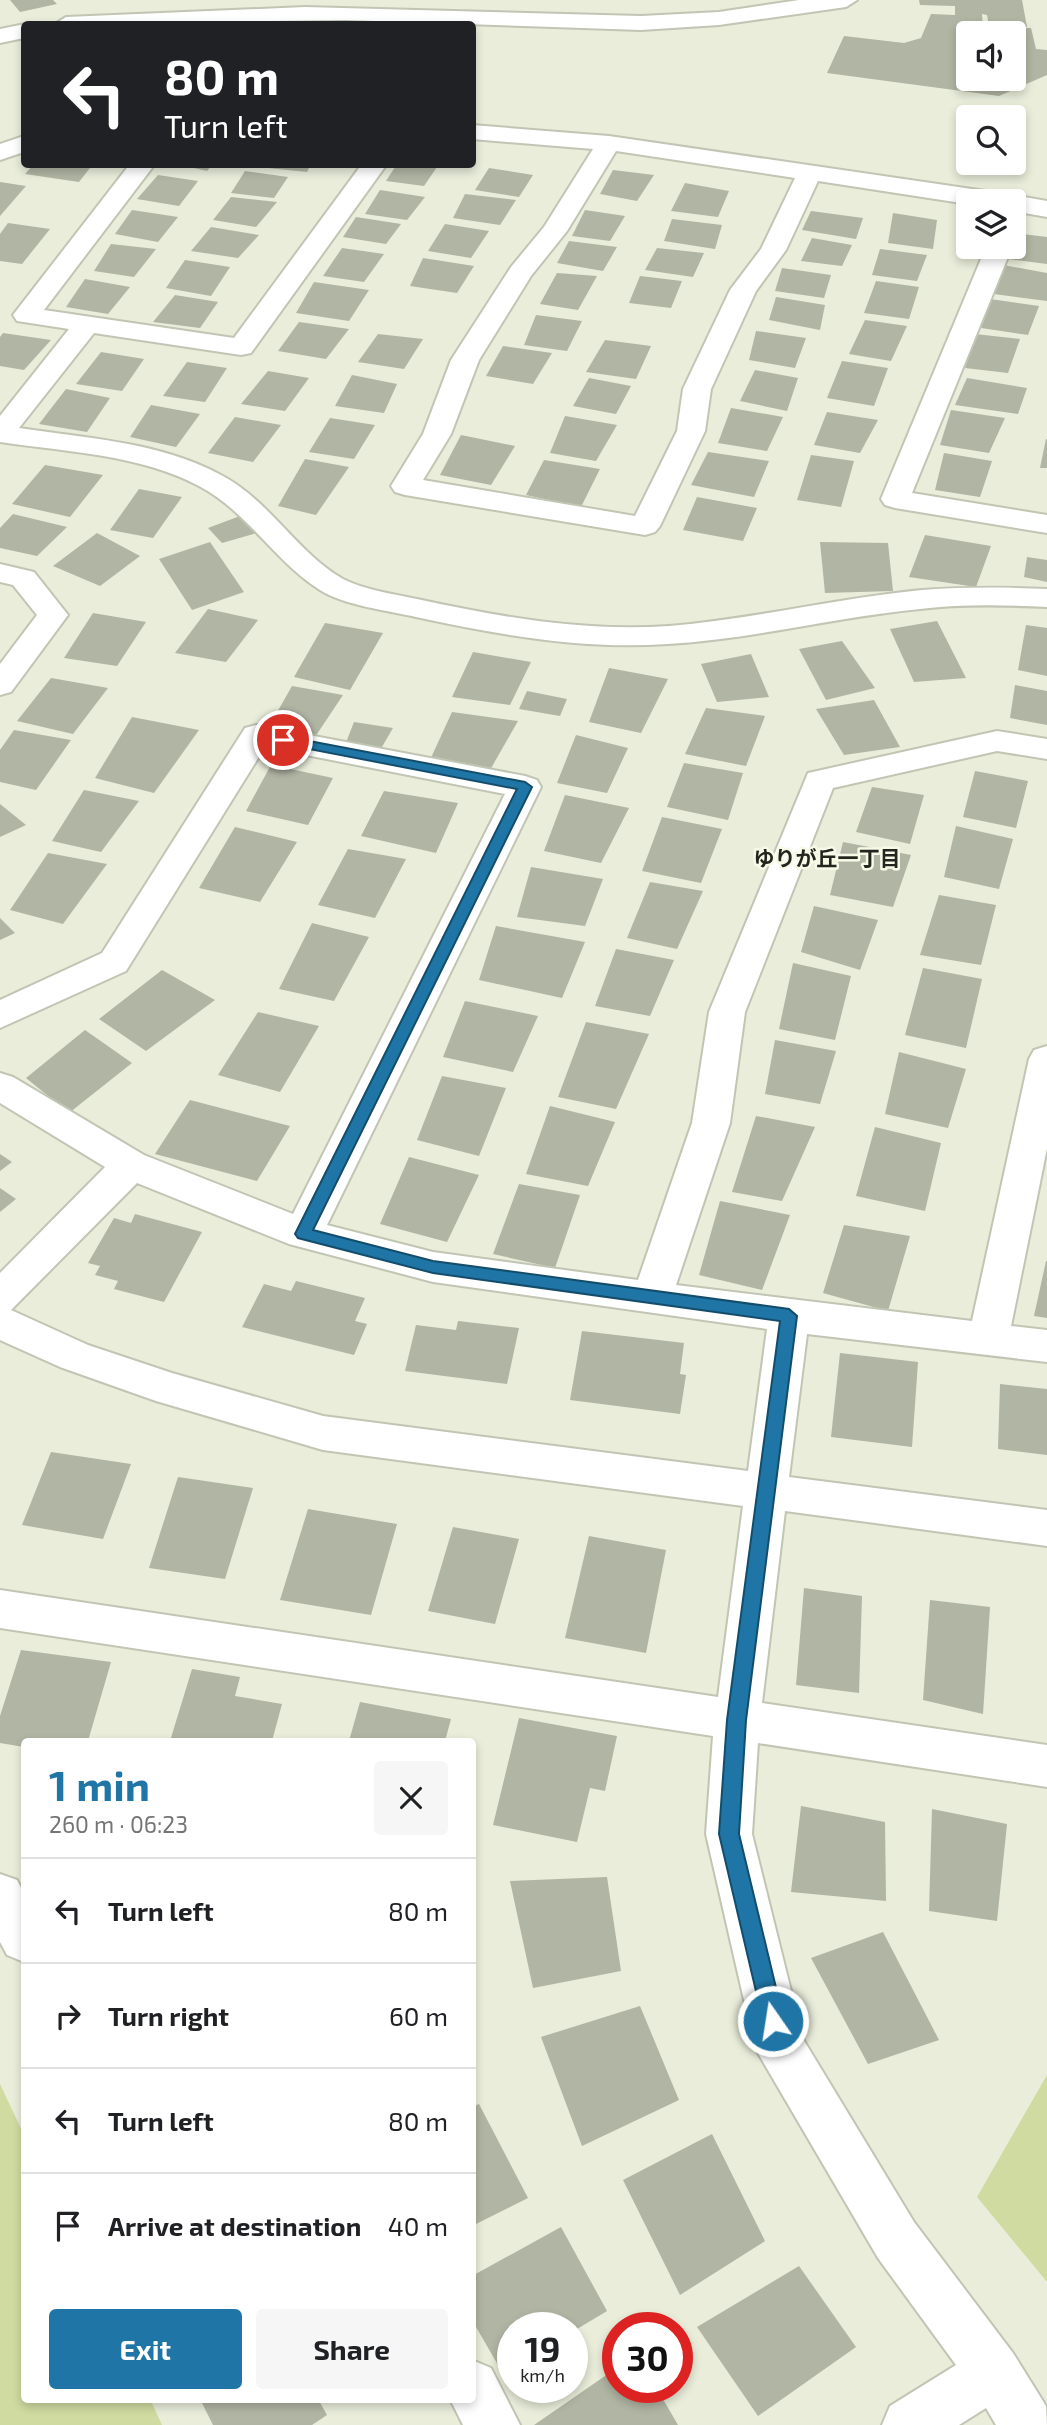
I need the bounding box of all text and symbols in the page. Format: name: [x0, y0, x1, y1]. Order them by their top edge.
map controls: [956, 21, 1026, 259]
button: sound: [956, 21, 1026, 91]
text: 80 m: [164, 46, 279, 105]
icon: left: [49, 49, 140, 140]
button: search: [956, 105, 1026, 175]
text: Turn left: [164, 106, 288, 144]
button: layers: [956, 189, 1026, 259]
pin: [253, 710, 313, 770]
icon: arrive: [264, 721, 302, 759]
district label: ゆりが丘一丁目: [754, 845, 901, 870]
text: 1 min: [49, 1759, 150, 1809]
button: close: [374, 1761, 448, 1835]
text: 260 m · 06:23: [49, 1810, 188, 1838]
icon: left: [49, 1892, 87, 1930]
text: Turn left: [108, 1895, 214, 1926]
text: 80 m: [388, 1895, 448, 1926]
position arrow: [736, 1984, 810, 2058]
icon: right: [49, 1997, 87, 2035]
text: Turn right: [108, 2000, 229, 2031]
text: 60 m: [389, 2000, 448, 2031]
icon: left: [49, 2102, 87, 2140]
text: Turn left: [108, 2105, 214, 2136]
text: 80 m: [388, 2105, 448, 2136]
icon: arrive: [49, 2207, 87, 2245]
text: Arrive at destination: [108, 2210, 361, 2241]
text: 40 m: [388, 2210, 448, 2241]
button: Exit: [49, 2309, 242, 2389]
button: Share: [256, 2309, 448, 2389]
speed limit sign: 30: [602, 2312, 693, 2403]
text: 19: [525, 2327, 560, 2369]
text: km/h: [520, 2364, 565, 2386]

